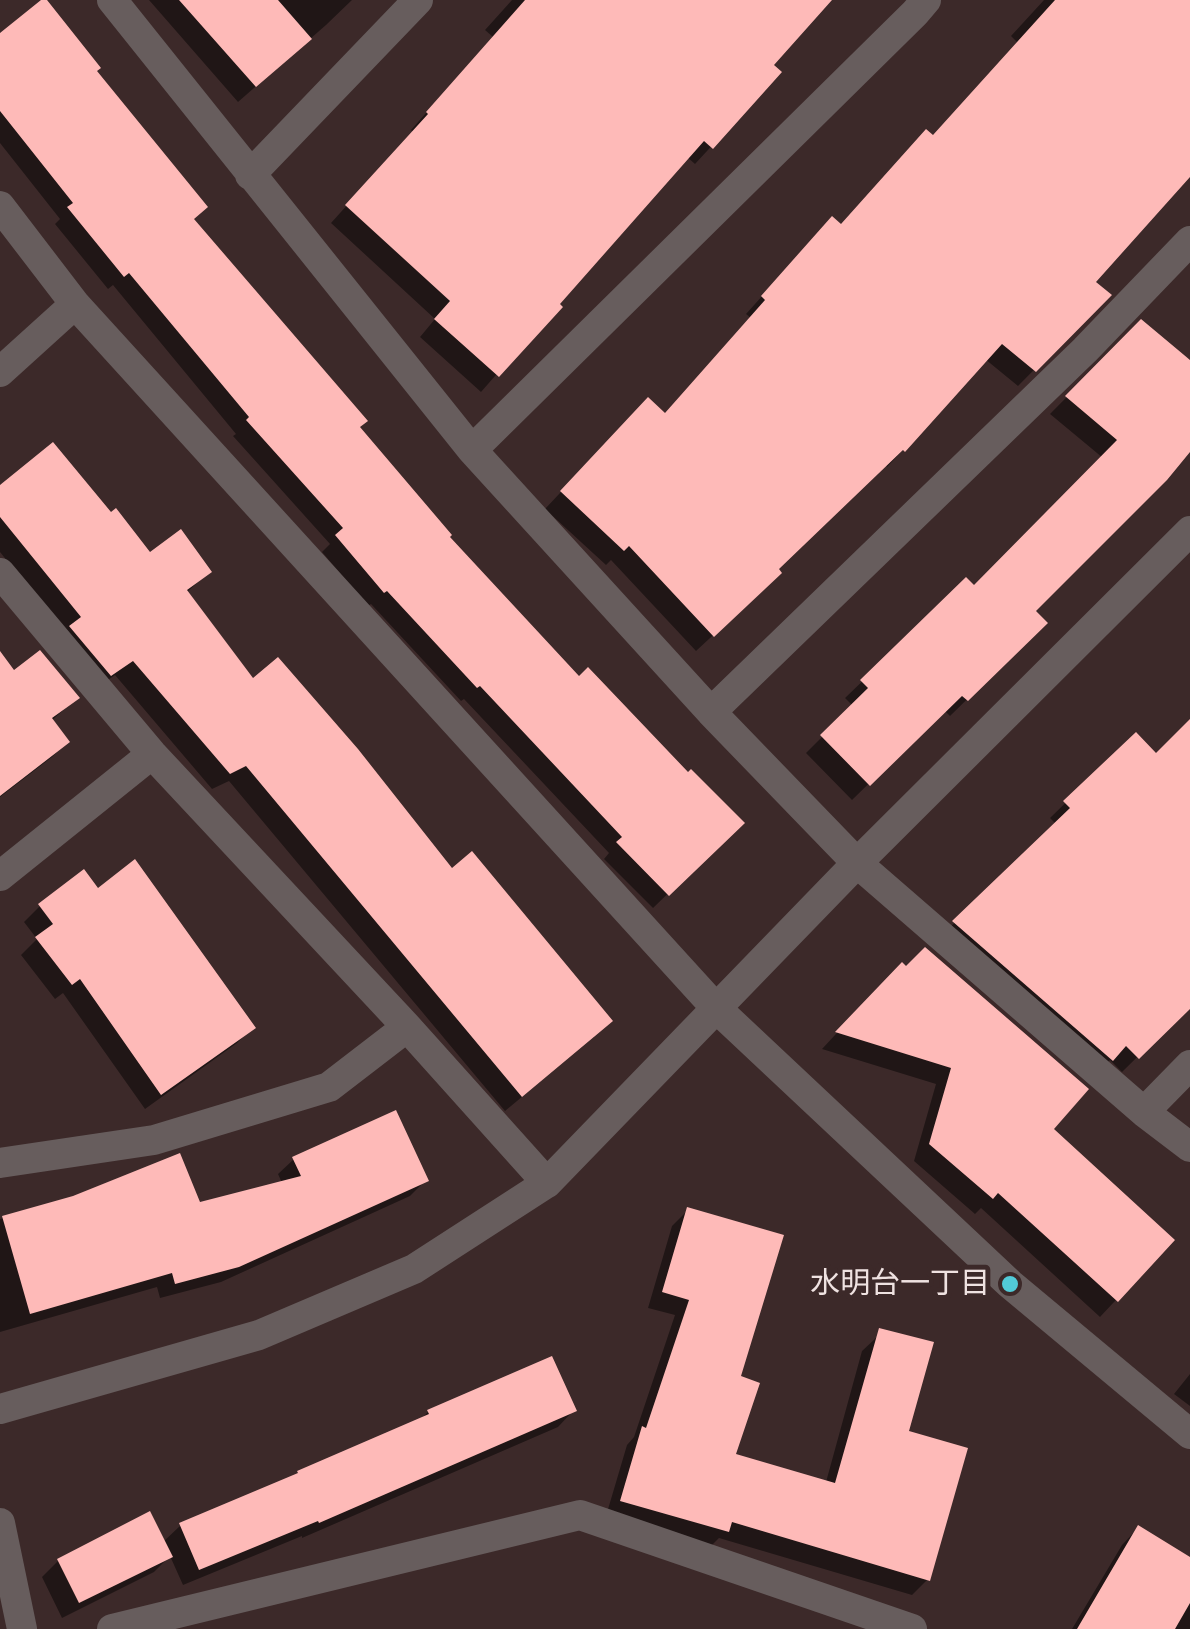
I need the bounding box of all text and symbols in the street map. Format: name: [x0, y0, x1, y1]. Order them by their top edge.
place label: 水明台一丁目: [810, 1266, 990, 1302]
marker: 水明台一丁目: [999, 1273, 1021, 1295]

